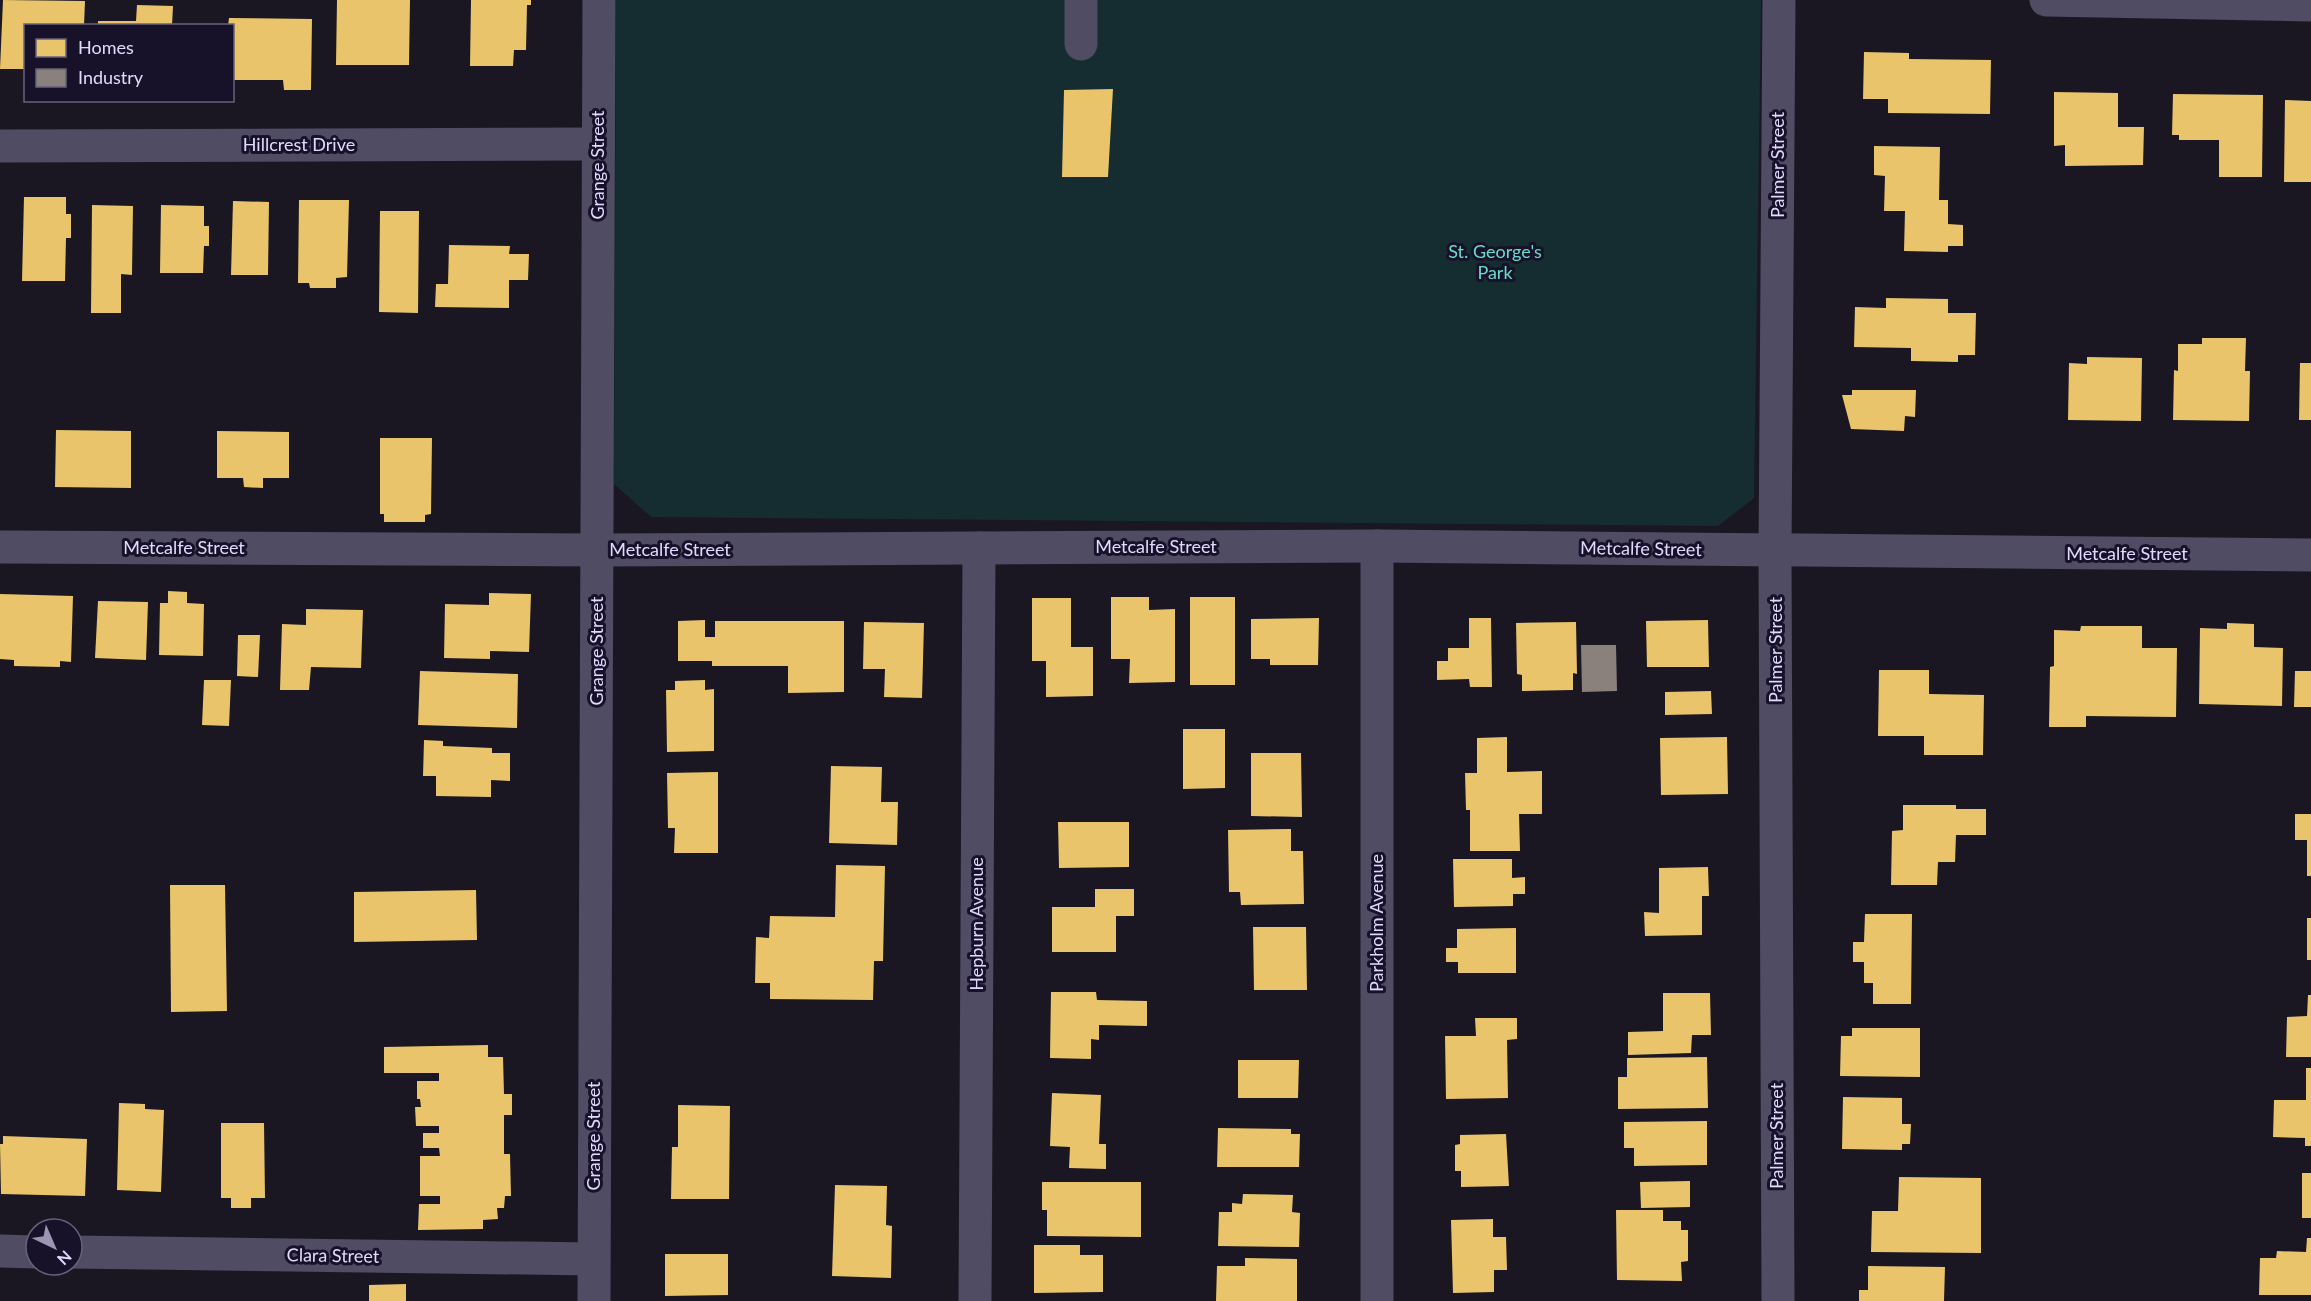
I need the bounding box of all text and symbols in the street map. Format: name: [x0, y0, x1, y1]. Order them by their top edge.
legend: [24, 24, 234, 102]
text: Homes: [78, 36, 134, 58]
text: Industry: [78, 66, 144, 88]
street label: Grange Street: [586, 110, 608, 220]
street label: Palmer Street: [1766, 111, 1788, 218]
street label: Hillcrest Drive: [243, 133, 355, 155]
park label: St. George's Park: [1448, 240, 1542, 283]
street label: Metcalfe Street: [1095, 535, 1217, 557]
street label: Metcalfe Street: [123, 536, 245, 558]
street label: Metcalfe Street: [1580, 536, 1703, 560]
street label: Metcalfe Street: [609, 538, 731, 560]
street label: Metcalfe Street: [2066, 542, 2188, 564]
street label: Grange Street: [585, 596, 607, 706]
street label: Palmer Street: [1764, 596, 1786, 703]
street label: Parkholm Avenue: [1365, 854, 1387, 992]
street label: Hepburn Avenue: [965, 857, 987, 991]
street label: Grange Street: [582, 1081, 604, 1191]
street label: Palmer Street: [1765, 1082, 1787, 1189]
north arrow: [24, 1217, 84, 1277]
street label: Clara Street: [287, 1243, 380, 1267]
text: N: [54, 1247, 76, 1269]

